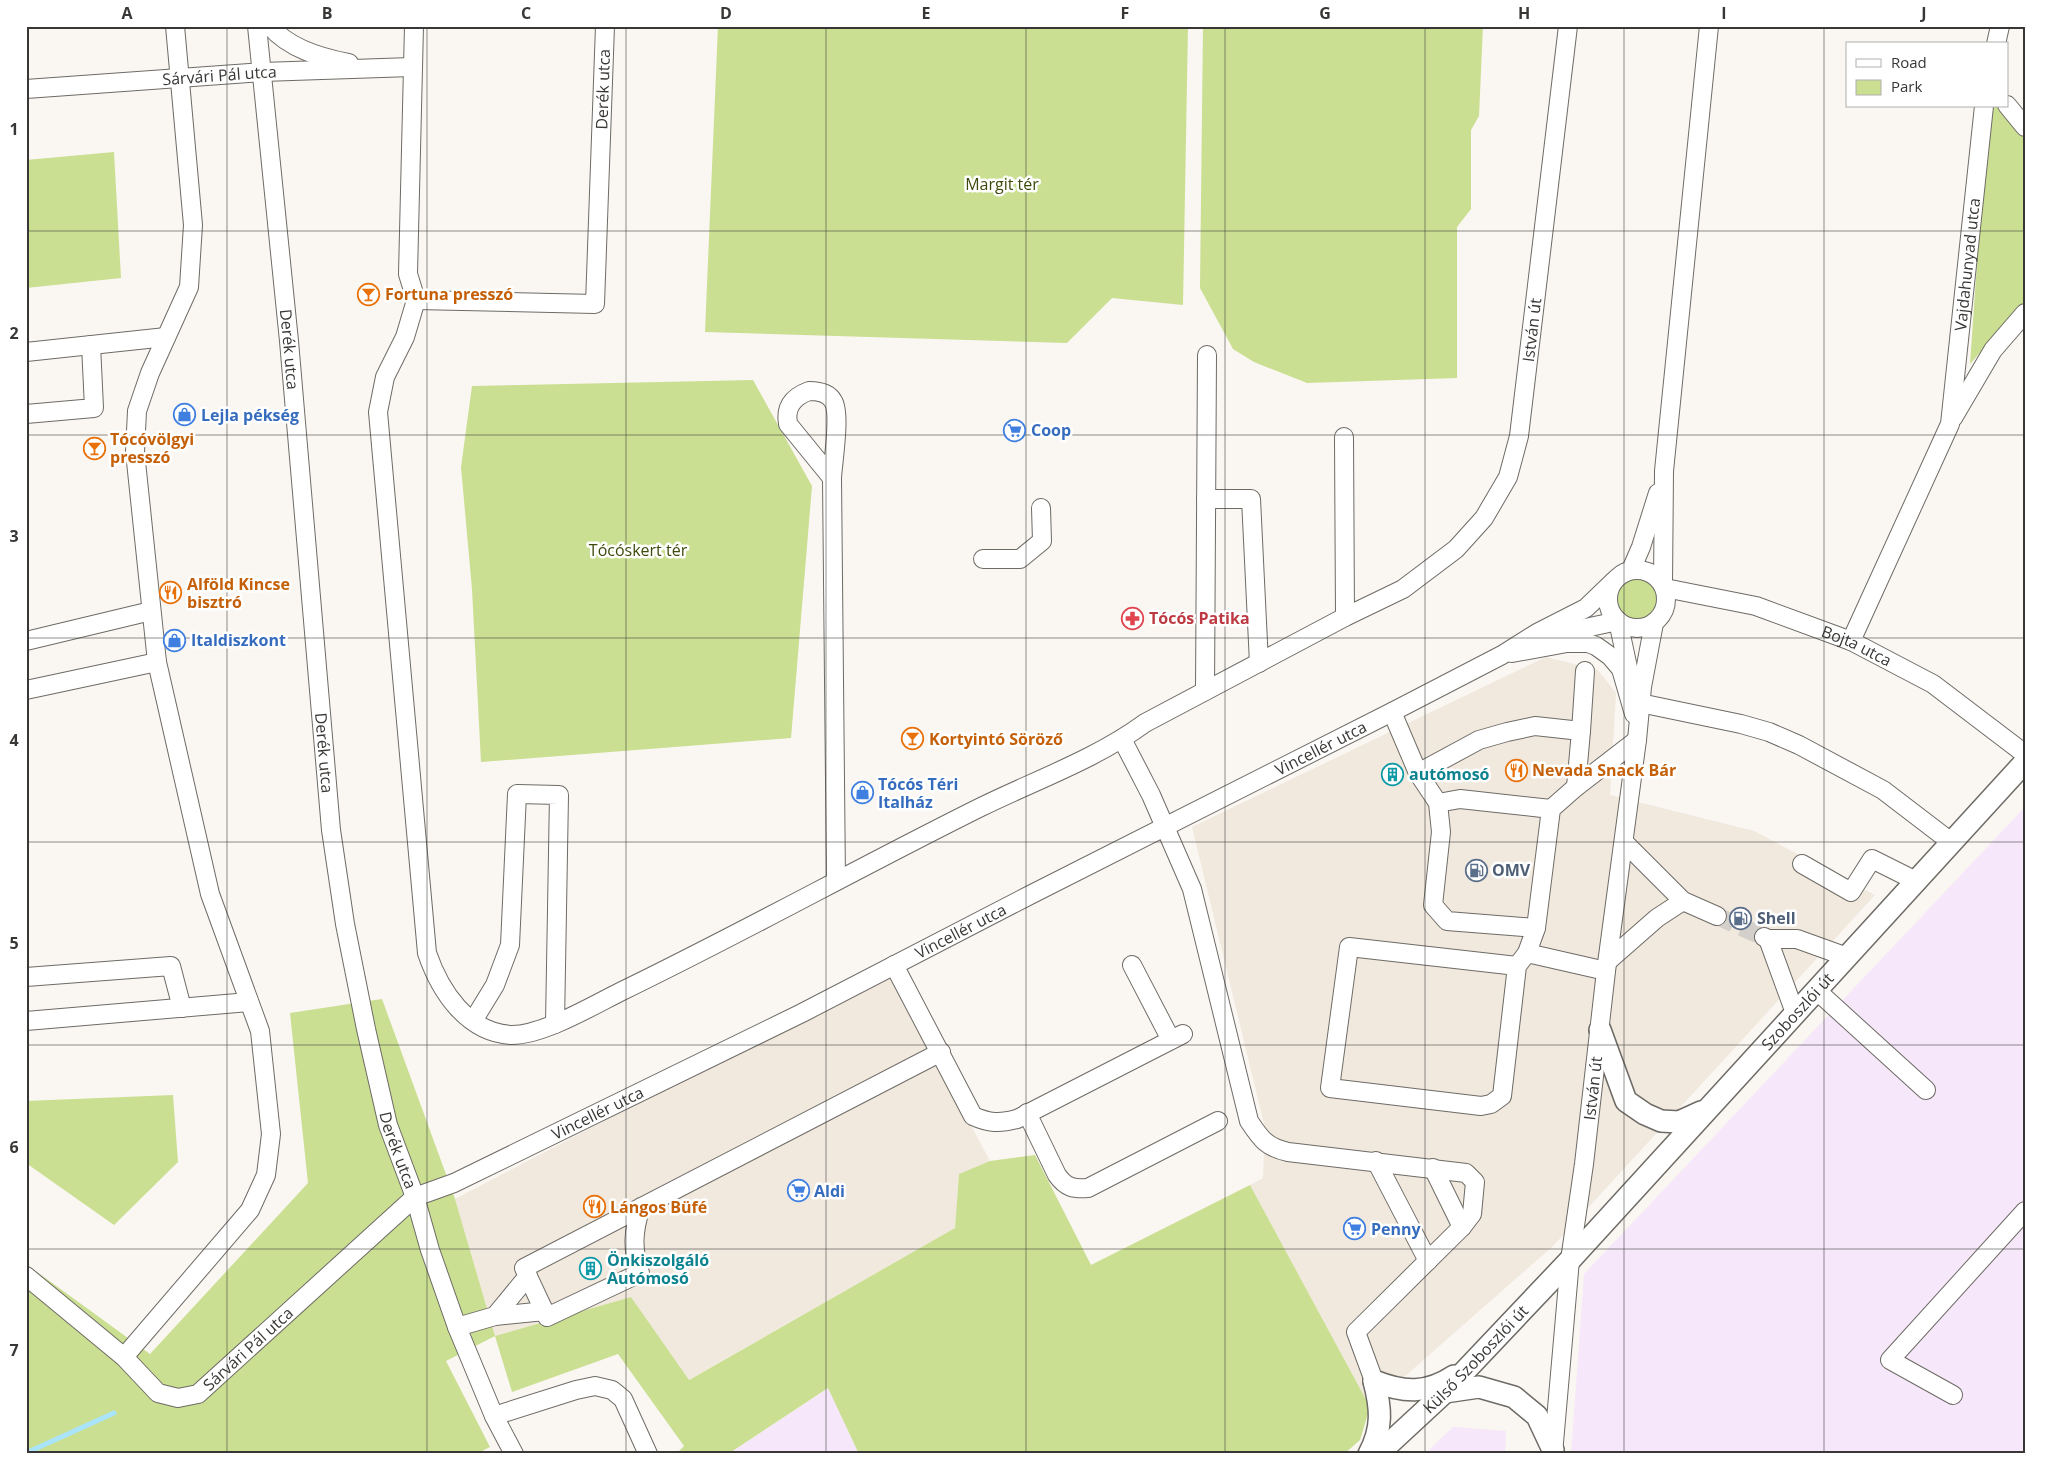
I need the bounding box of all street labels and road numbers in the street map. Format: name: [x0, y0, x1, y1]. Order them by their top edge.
street label: Derék utca: [590, 48, 615, 130]
street label: Sárvári Pál utca: [162, 61, 277, 90]
street label: Vajdahunyad utca: [1949, 197, 1985, 332]
street label: István út: [1517, 297, 1546, 363]
street label: Derék utca: [275, 308, 304, 391]
street label: Bojta utca: [1819, 620, 1895, 671]
street label: Derék utca: [310, 712, 339, 794]
street label: Vincellér utca: [1271, 716, 1370, 780]
street label: Vincellér utca: [911, 898, 1010, 964]
street label: Szoboszlói út: [1756, 968, 1839, 1055]
street label: István út: [1578, 1055, 1607, 1121]
street label: Vincellér utca: [548, 1081, 647, 1145]
street label: Derék utca: [374, 1109, 422, 1192]
street label: Külső Szoboszlói út: [1418, 1300, 1533, 1418]
street label: Sárvári Pál utca: [198, 1302, 298, 1395]

